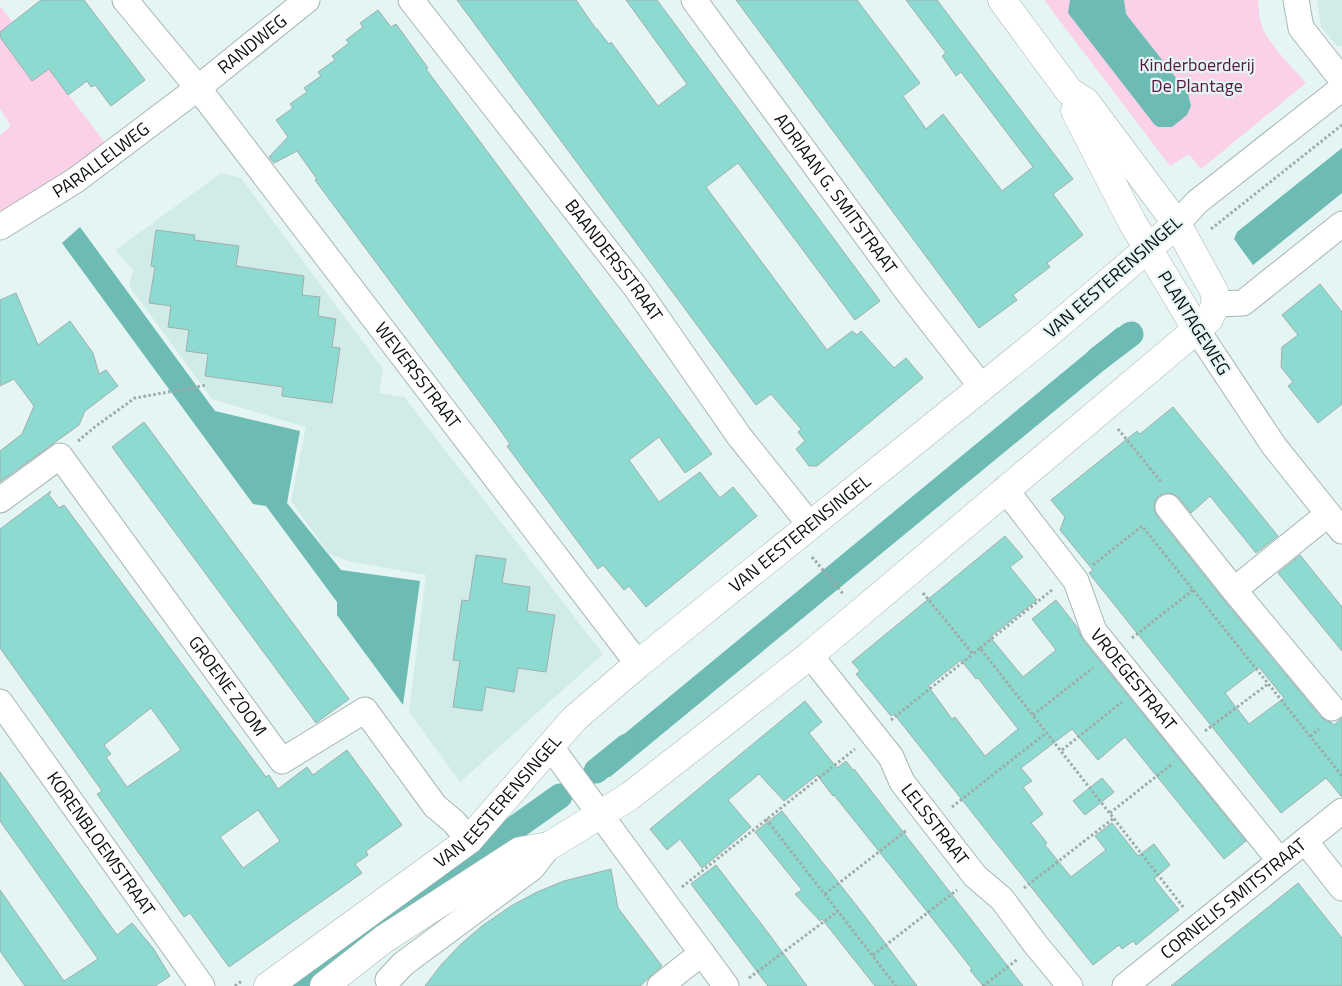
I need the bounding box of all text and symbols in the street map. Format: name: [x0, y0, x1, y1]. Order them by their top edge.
street label: RANDWEG: [212, 7, 293, 80]
park label: Kinderboerderij De Plantage: [1139, 51, 1255, 99]
street label: ADRIAAN G. SMITSTRAAT: [768, 107, 905, 280]
street label: PARALLELWEG: [47, 115, 155, 205]
street label: BAANDERSSTRAAT: [559, 193, 670, 327]
street label: VAN EESTERENSINGEL: [1038, 209, 1188, 344]
street label: PLANTAGEWEG: [1151, 265, 1237, 380]
street label: WEVERSSTRAAT: [369, 316, 468, 434]
street label: VAN EESTERENSINGEL: [723, 468, 877, 599]
street label: VROEGESTRAAT: [1084, 622, 1184, 737]
street label: GROENE ZOOM: [182, 630, 274, 742]
street label: VAN EESTERENSINGEL: [428, 728, 568, 874]
street label: KORENBLOEMSTRAAT: [40, 766, 162, 922]
street label: LELSSTRAAT: [895, 777, 976, 871]
street label: CORNELIS SMITSTRAAT: [1154, 831, 1312, 966]

